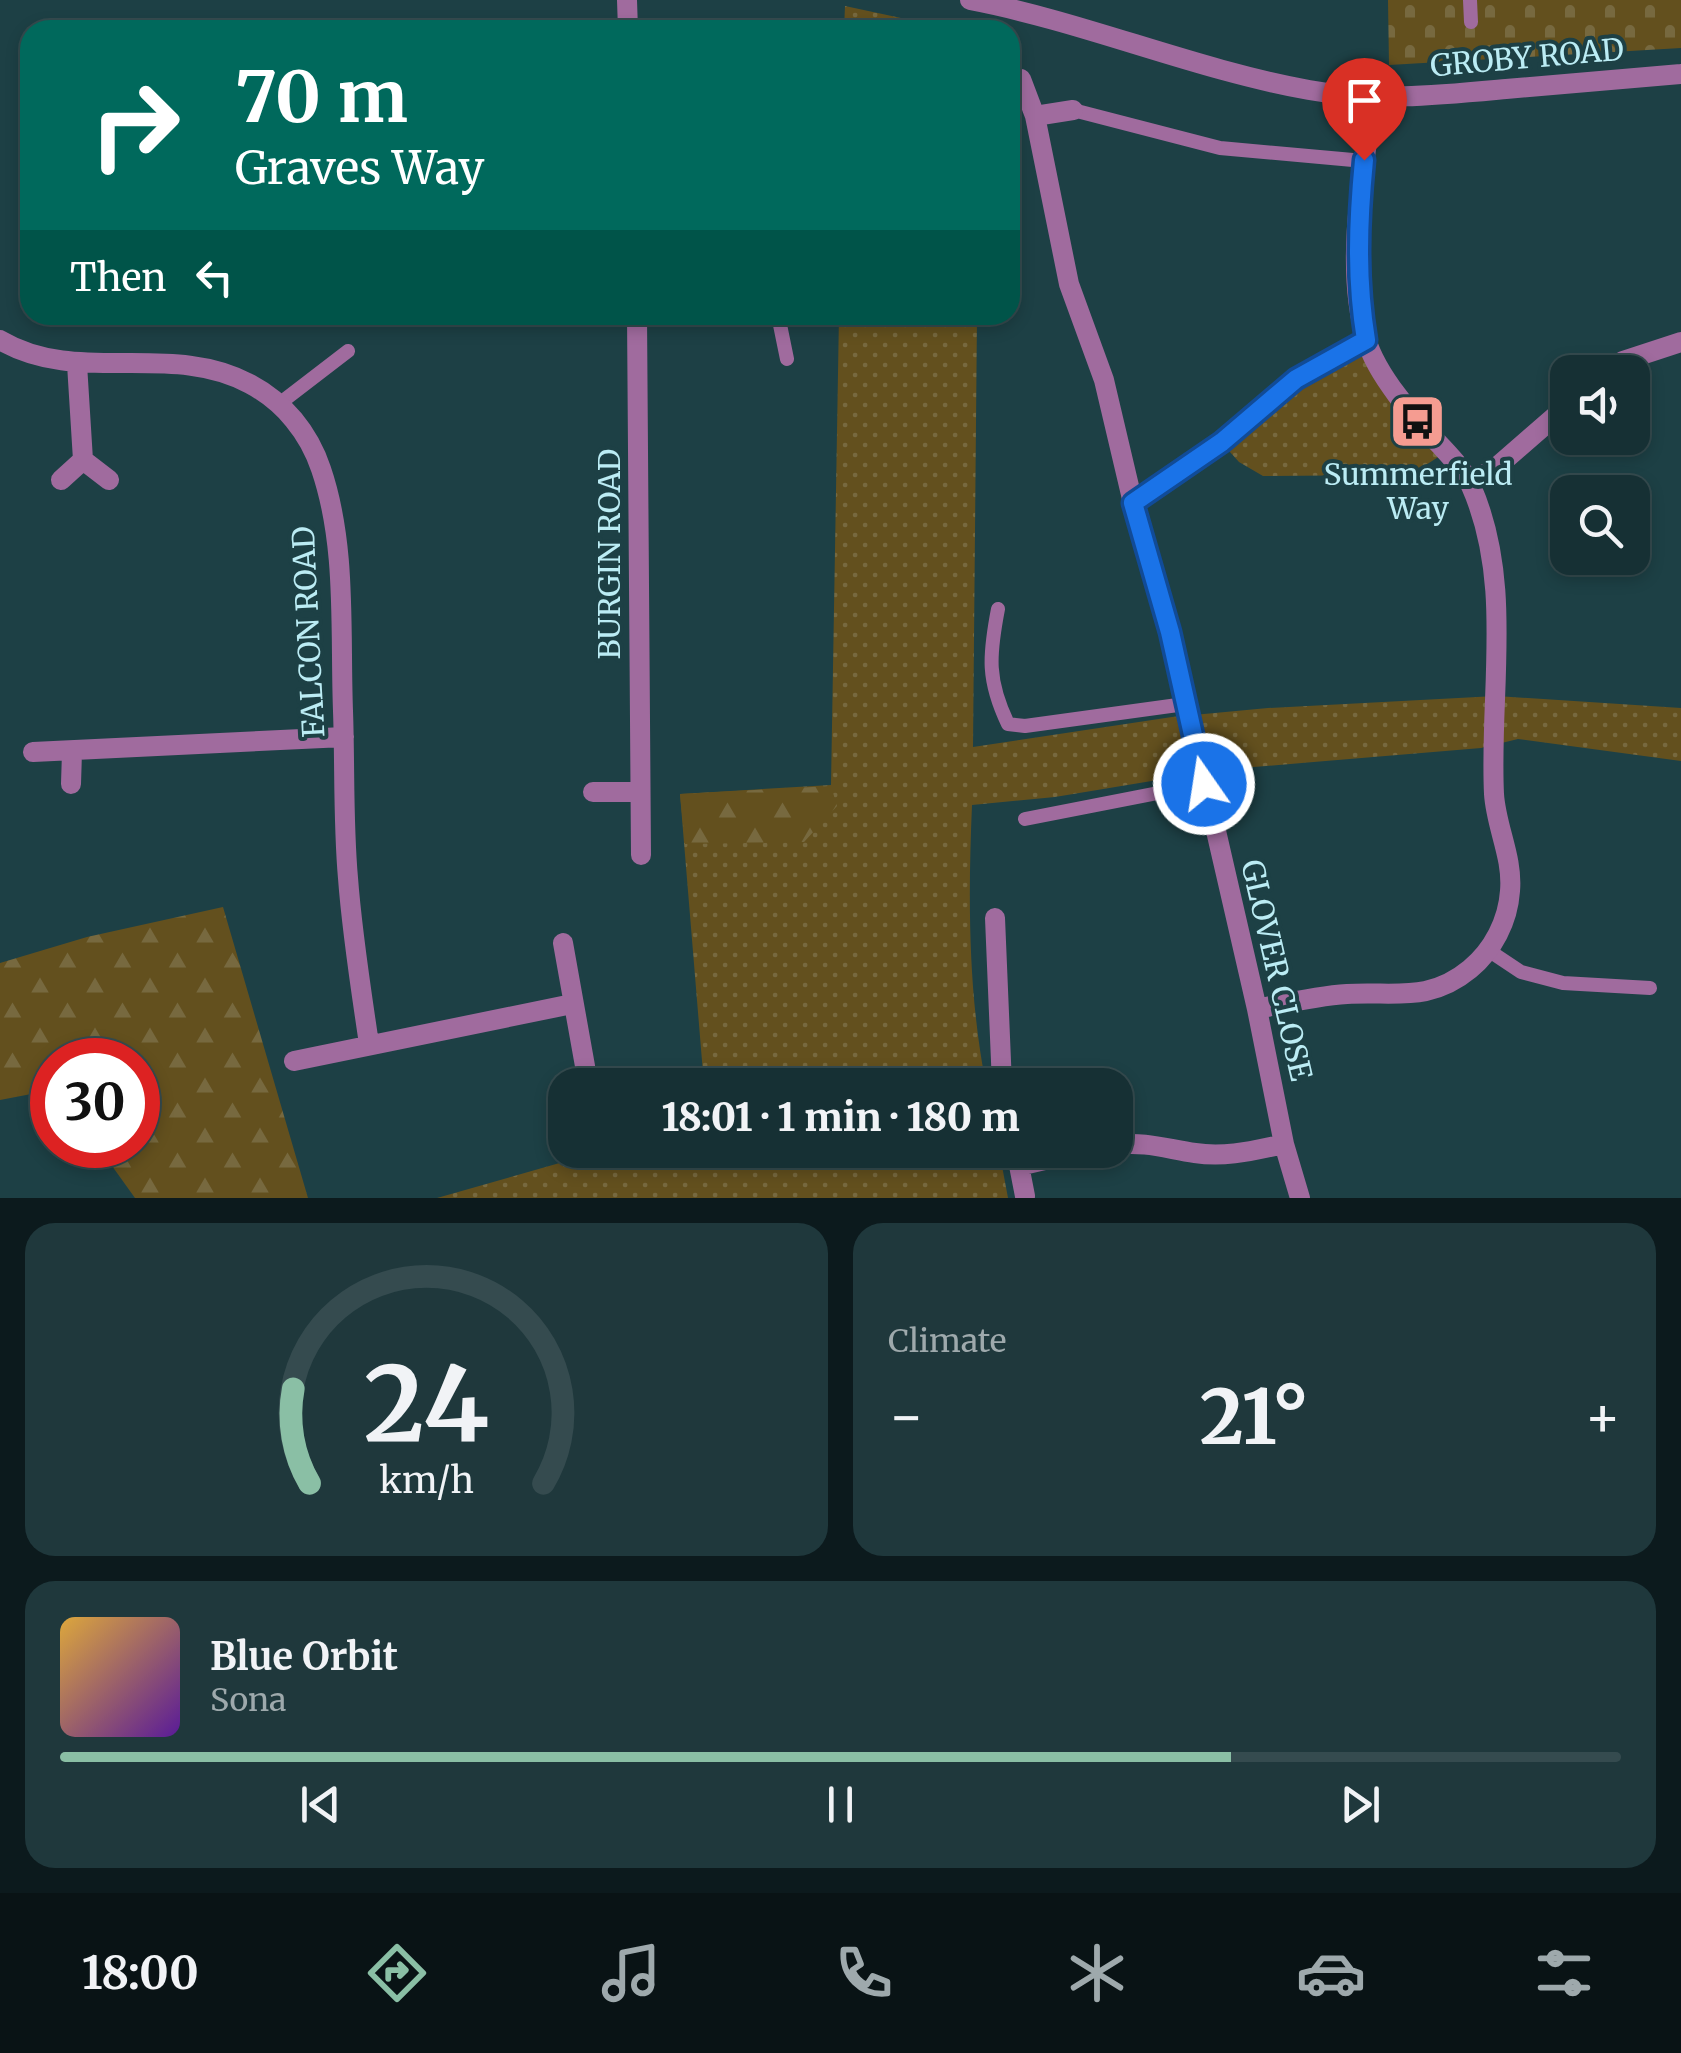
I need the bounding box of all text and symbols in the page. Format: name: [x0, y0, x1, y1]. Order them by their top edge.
street label: GROBY ROAD: [1429, 30, 1625, 84]
text: 70 m: [235, 53, 408, 141]
pin: [1322, 58, 1407, 161]
icon: right: [70, 60, 200, 190]
icon: arrive: [1337, 73, 1392, 128]
text: Graves Way: [235, 140, 485, 196]
icon: left: [187, 250, 242, 305]
text: Then: [70, 254, 167, 301]
map controls: [1550, 355, 1650, 575]
button: sound: [1550, 355, 1650, 455]
bus stop icon: Summerfield Way: [1388, 391, 1448, 451]
street label: BURGIN ROAD: [590, 449, 628, 659]
place label: Summerfield Way: [1323, 455, 1513, 527]
button: search: [1550, 475, 1650, 575]
street label: FALCON ROAD: [283, 525, 333, 739]
position arrow: [1152, 732, 1256, 836]
street label: GLOVER CLOSE: [1233, 856, 1321, 1084]
speed limit sign: 30: [30, 1038, 160, 1168]
text: 18:01 · 1 min · 180 m: [661, 1094, 1020, 1141]
text: Climate: [888, 1321, 1006, 1361]
text: 24: [364, 1339, 489, 1469]
text: 21°: [1200, 1370, 1309, 1464]
text: −: [888, 1382, 925, 1451]
text: +: [1584, 1382, 1621, 1451]
text: km/h: [379, 1458, 474, 1503]
text: Blue Orbit: [210, 1633, 398, 1680]
text: Sona: [210, 1680, 286, 1720]
icon: previous: [293, 1777, 348, 1832]
icon: pause: [813, 1777, 868, 1832]
icon: next: [1333, 1777, 1388, 1832]
icon: directions: [362, 1938, 432, 2008]
icon: music: [596, 1938, 666, 2008]
icon: phone: [829, 1938, 899, 2008]
icon: climate: [1062, 1938, 1132, 2008]
icon: car: [1296, 1938, 1366, 2008]
icon: filters: [1529, 1938, 1599, 2008]
text: 18:00: [82, 1945, 199, 2001]

